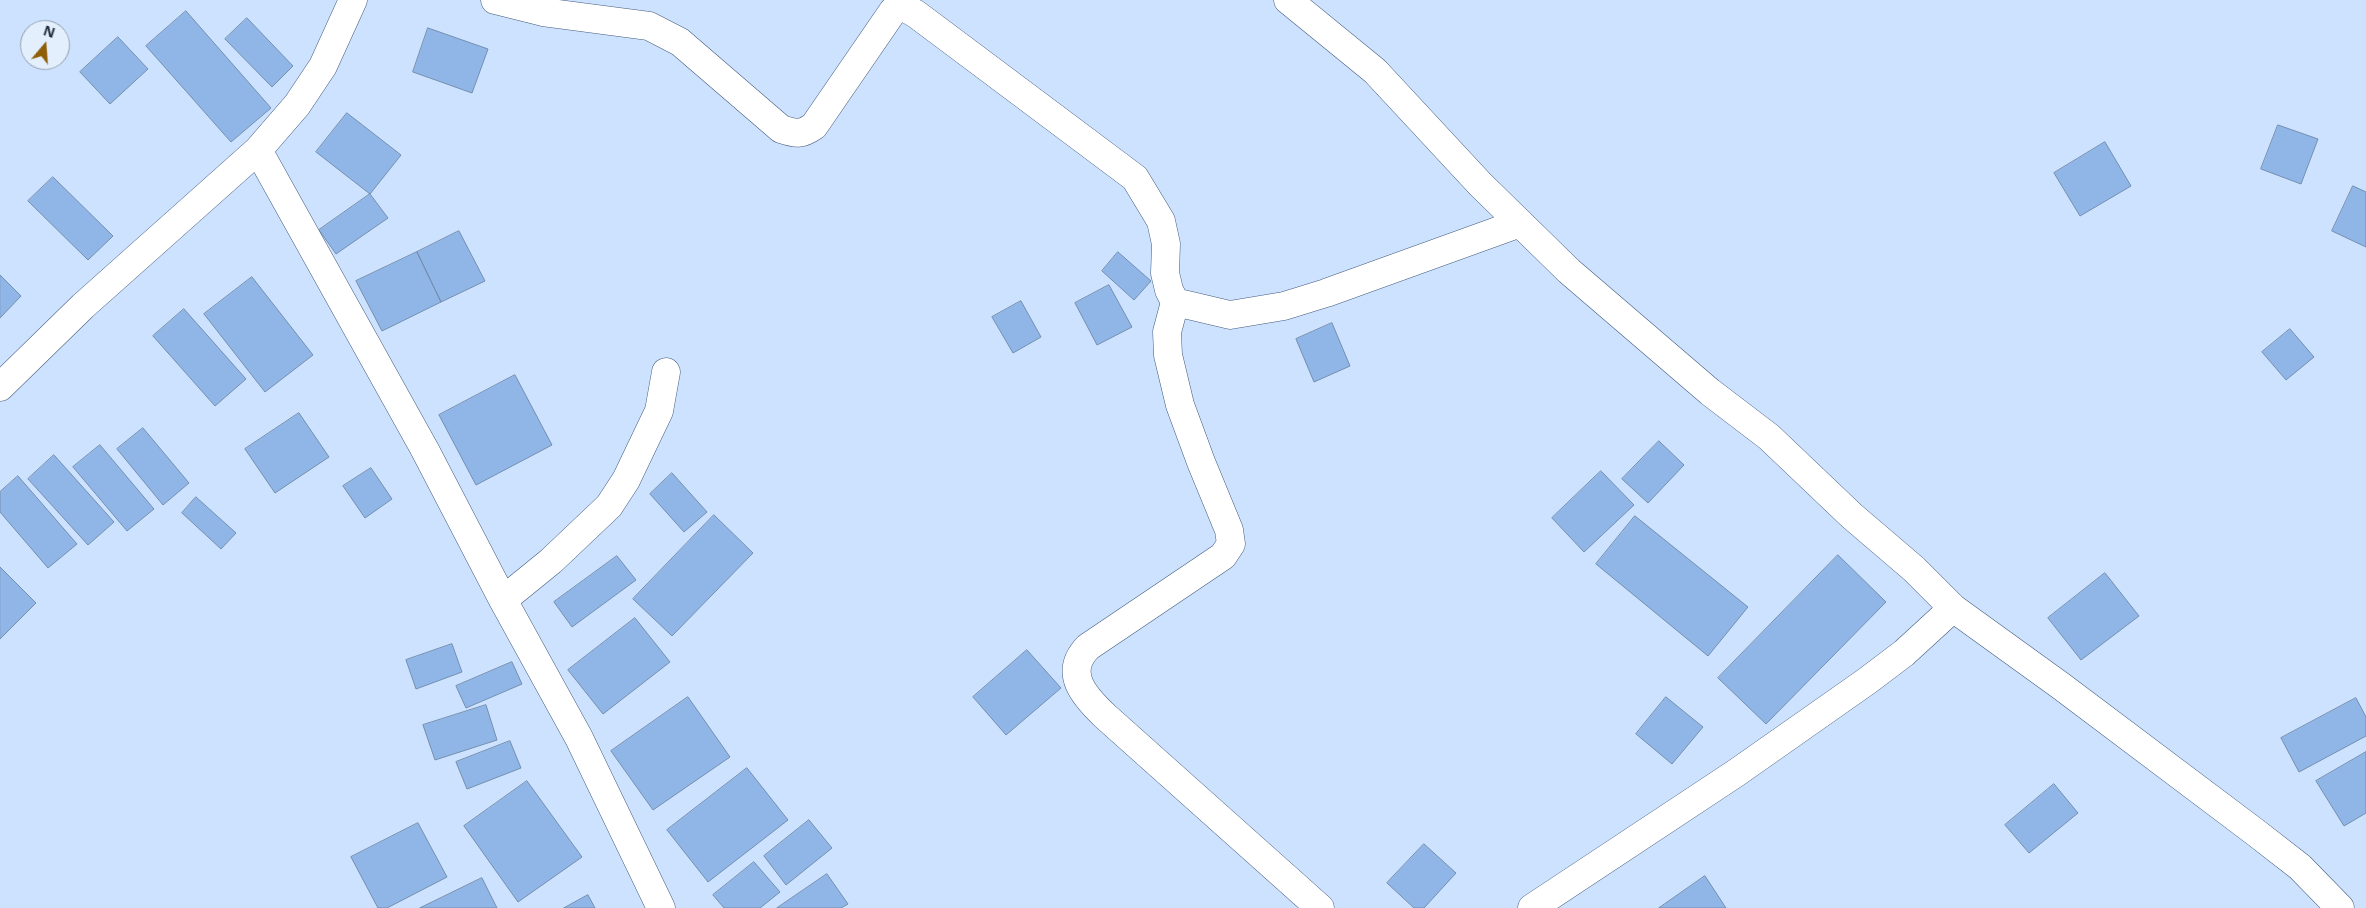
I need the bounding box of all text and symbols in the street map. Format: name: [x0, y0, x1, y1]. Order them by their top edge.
north arrow: [20, 20, 70, 70]
text: N: [41, 20, 58, 42]

